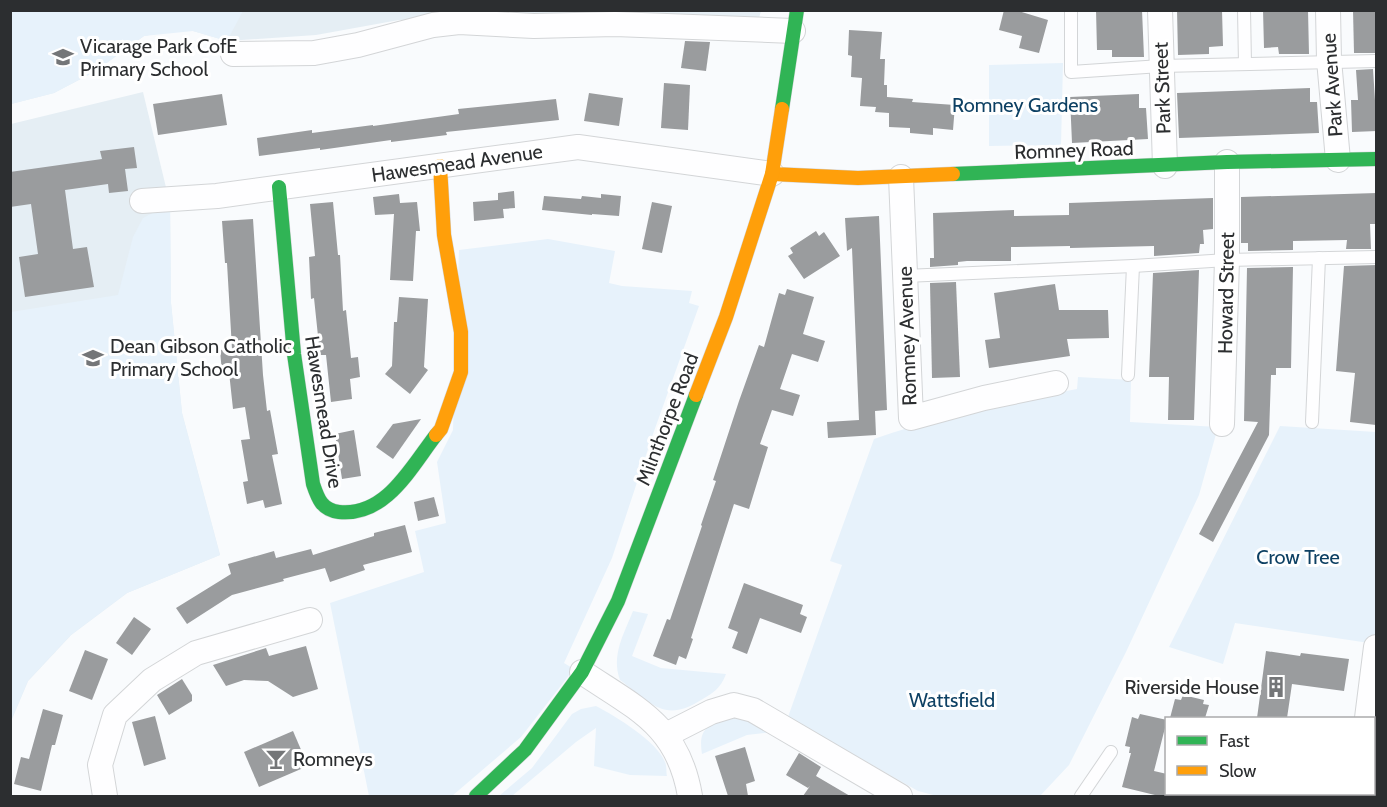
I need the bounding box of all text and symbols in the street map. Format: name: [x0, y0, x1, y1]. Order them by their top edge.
street label: Park Avenue: [1316, 32, 1348, 138]
place label: Vicarage Park CofE Primary School: [80, 34, 237, 81]
street label: Park Street: [1148, 41, 1176, 134]
school or university icon: Vicarage Park CofE Primary School: [51, 45, 75, 69]
park label: Romney Gardens: [952, 93, 1098, 117]
street label: Romney Road: [1014, 136, 1134, 164]
street label: Hawesmead Avenue: [370, 139, 544, 187]
street label: Howard Street: [1213, 232, 1239, 354]
street label: Romney Avenue: [893, 266, 921, 406]
place label: Dean Gibson Catholic Primary School: [110, 334, 292, 381]
street label: Hawesmead Drive: [300, 334, 348, 490]
school or university icon: Dean Gibson Catholic Primary School: [81, 346, 105, 370]
street label: Milnthorpe Road: [631, 349, 703, 489]
park label: Crow Tree: [1256, 545, 1340, 569]
place label: Riverside House: [1124, 675, 1259, 699]
building icon: Riverside House: [1264, 675, 1288, 699]
park label: Wattsfield: [909, 688, 995, 712]
legend: [1165, 717, 1375, 795]
text: Fast: [1219, 730, 1250, 752]
bar icon: Romneys: [264, 747, 288, 771]
place label: Romneys: [293, 747, 373, 771]
text: Slow: [1219, 760, 1256, 782]

